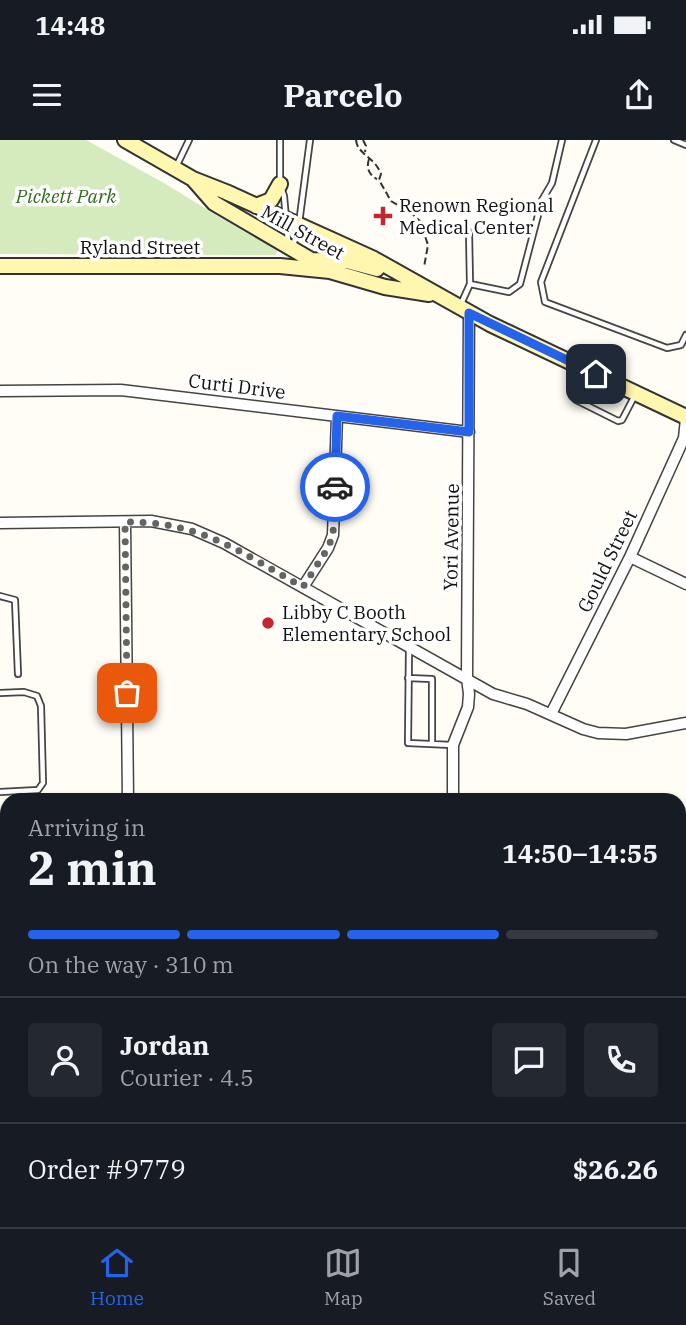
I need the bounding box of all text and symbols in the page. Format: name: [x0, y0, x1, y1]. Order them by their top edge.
text: 14:48: [35, 8, 105, 42]
text: Parcelo: [283, 74, 403, 116]
icon: menu: [28, 76, 66, 114]
icon: share: [620, 76, 658, 114]
park label: Pickett Park: [15, 184, 117, 208]
place label: Renown Regional Medical Center: [399, 193, 554, 239]
street label: Mill Street: [257, 199, 349, 265]
marker: Renown Regional Medical Center: [373, 206, 393, 226]
street label: Ryland Street: [80, 235, 200, 259]
pin: [566, 344, 626, 404]
icon: home: [577, 355, 615, 393]
street label: Curti Drive: [187, 368, 287, 404]
courier: [300, 452, 370, 522]
icon: car: [316, 468, 354, 506]
street label: Yori Avenue: [438, 483, 464, 591]
street label: Gould Street: [572, 506, 642, 616]
place label: Libby C Booth Elementary School: [282, 600, 452, 646]
marker: Libby C Booth Elementary School: [260, 615, 276, 631]
pin: [97, 663, 157, 723]
icon: bag: [108, 674, 146, 712]
text: Arriving in: [28, 812, 145, 842]
text: 14:50–14:55: [502, 836, 658, 870]
text: 2 min: [28, 838, 157, 898]
text: On the way · 310 m: [28, 949, 234, 979]
button: person: [28, 1023, 102, 1097]
button: chat: [492, 1023, 566, 1097]
button: phone: [584, 1023, 658, 1097]
text: Jordan: [120, 1028, 210, 1062]
text: Courier · 4.5: [120, 1062, 254, 1092]
text: Order #9779: [28, 1152, 186, 1186]
text: $26.26: [573, 1152, 658, 1186]
tab: Home: [90, 1244, 144, 1310]
tab: Map: [324, 1244, 363, 1310]
tab: Saved: [543, 1244, 596, 1310]

